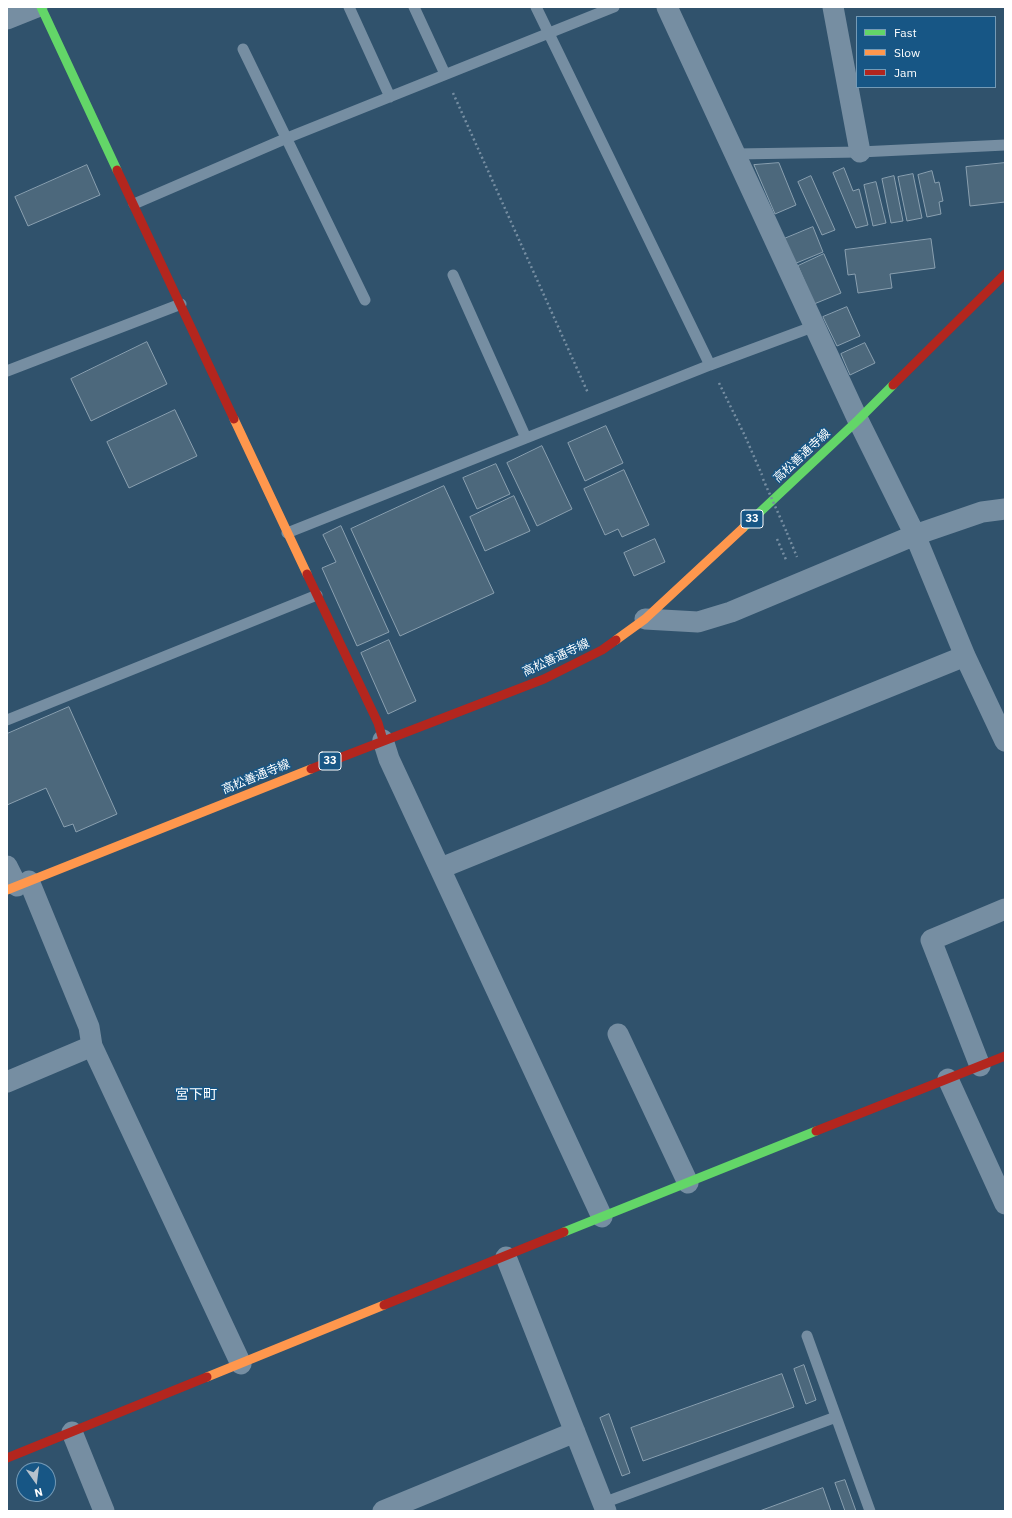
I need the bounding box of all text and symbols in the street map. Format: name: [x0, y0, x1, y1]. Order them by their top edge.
legend: [856, 16, 996, 88]
text: Fast: [894, 25, 917, 40]
text: Slow: [894, 45, 920, 60]
text: Jam: [894, 65, 917, 80]
street label: 高松善通寺線: [771, 426, 833, 486]
road number: 33: [741, 510, 763, 528]
street label: 高松善通寺線: [520, 636, 592, 680]
road number: 33: [319, 752, 341, 770]
street label: 高松善通寺線: [220, 757, 292, 797]
district label: 宮下町: [175, 1087, 217, 1103]
north arrow: [16, 1462, 56, 1502]
text: N: [33, 1485, 44, 1500]

